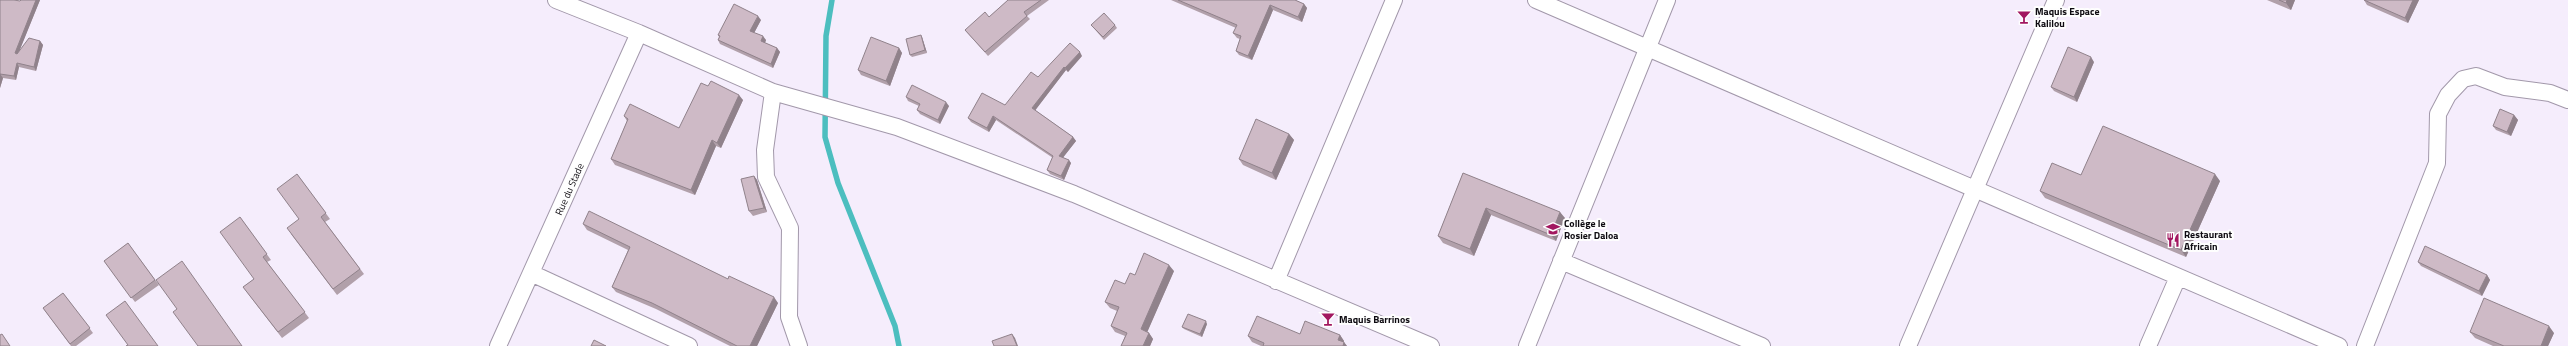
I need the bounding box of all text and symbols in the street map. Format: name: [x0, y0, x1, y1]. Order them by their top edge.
place label: Maquis Espace Kalilou: [2035, 4, 2099, 31]
bar icon: Maquis Espace Kalilou: [2016, 9, 2032, 25]
street label: Rue du Stade: [551, 161, 588, 218]
place label: Collège le Rosier Daloa: [1564, 216, 1618, 243]
school or university icon: Collège le Rosier Daloa: [1545, 221, 1561, 237]
place label: Restaurant Africain: [2184, 227, 2233, 254]
restaurant icon: Restaurant Africain: [2165, 232, 2181, 248]
bar icon: Maquis Barrinos: [1320, 311, 1336, 327]
place label: Maquis Barrinos: [1339, 312, 1410, 327]

